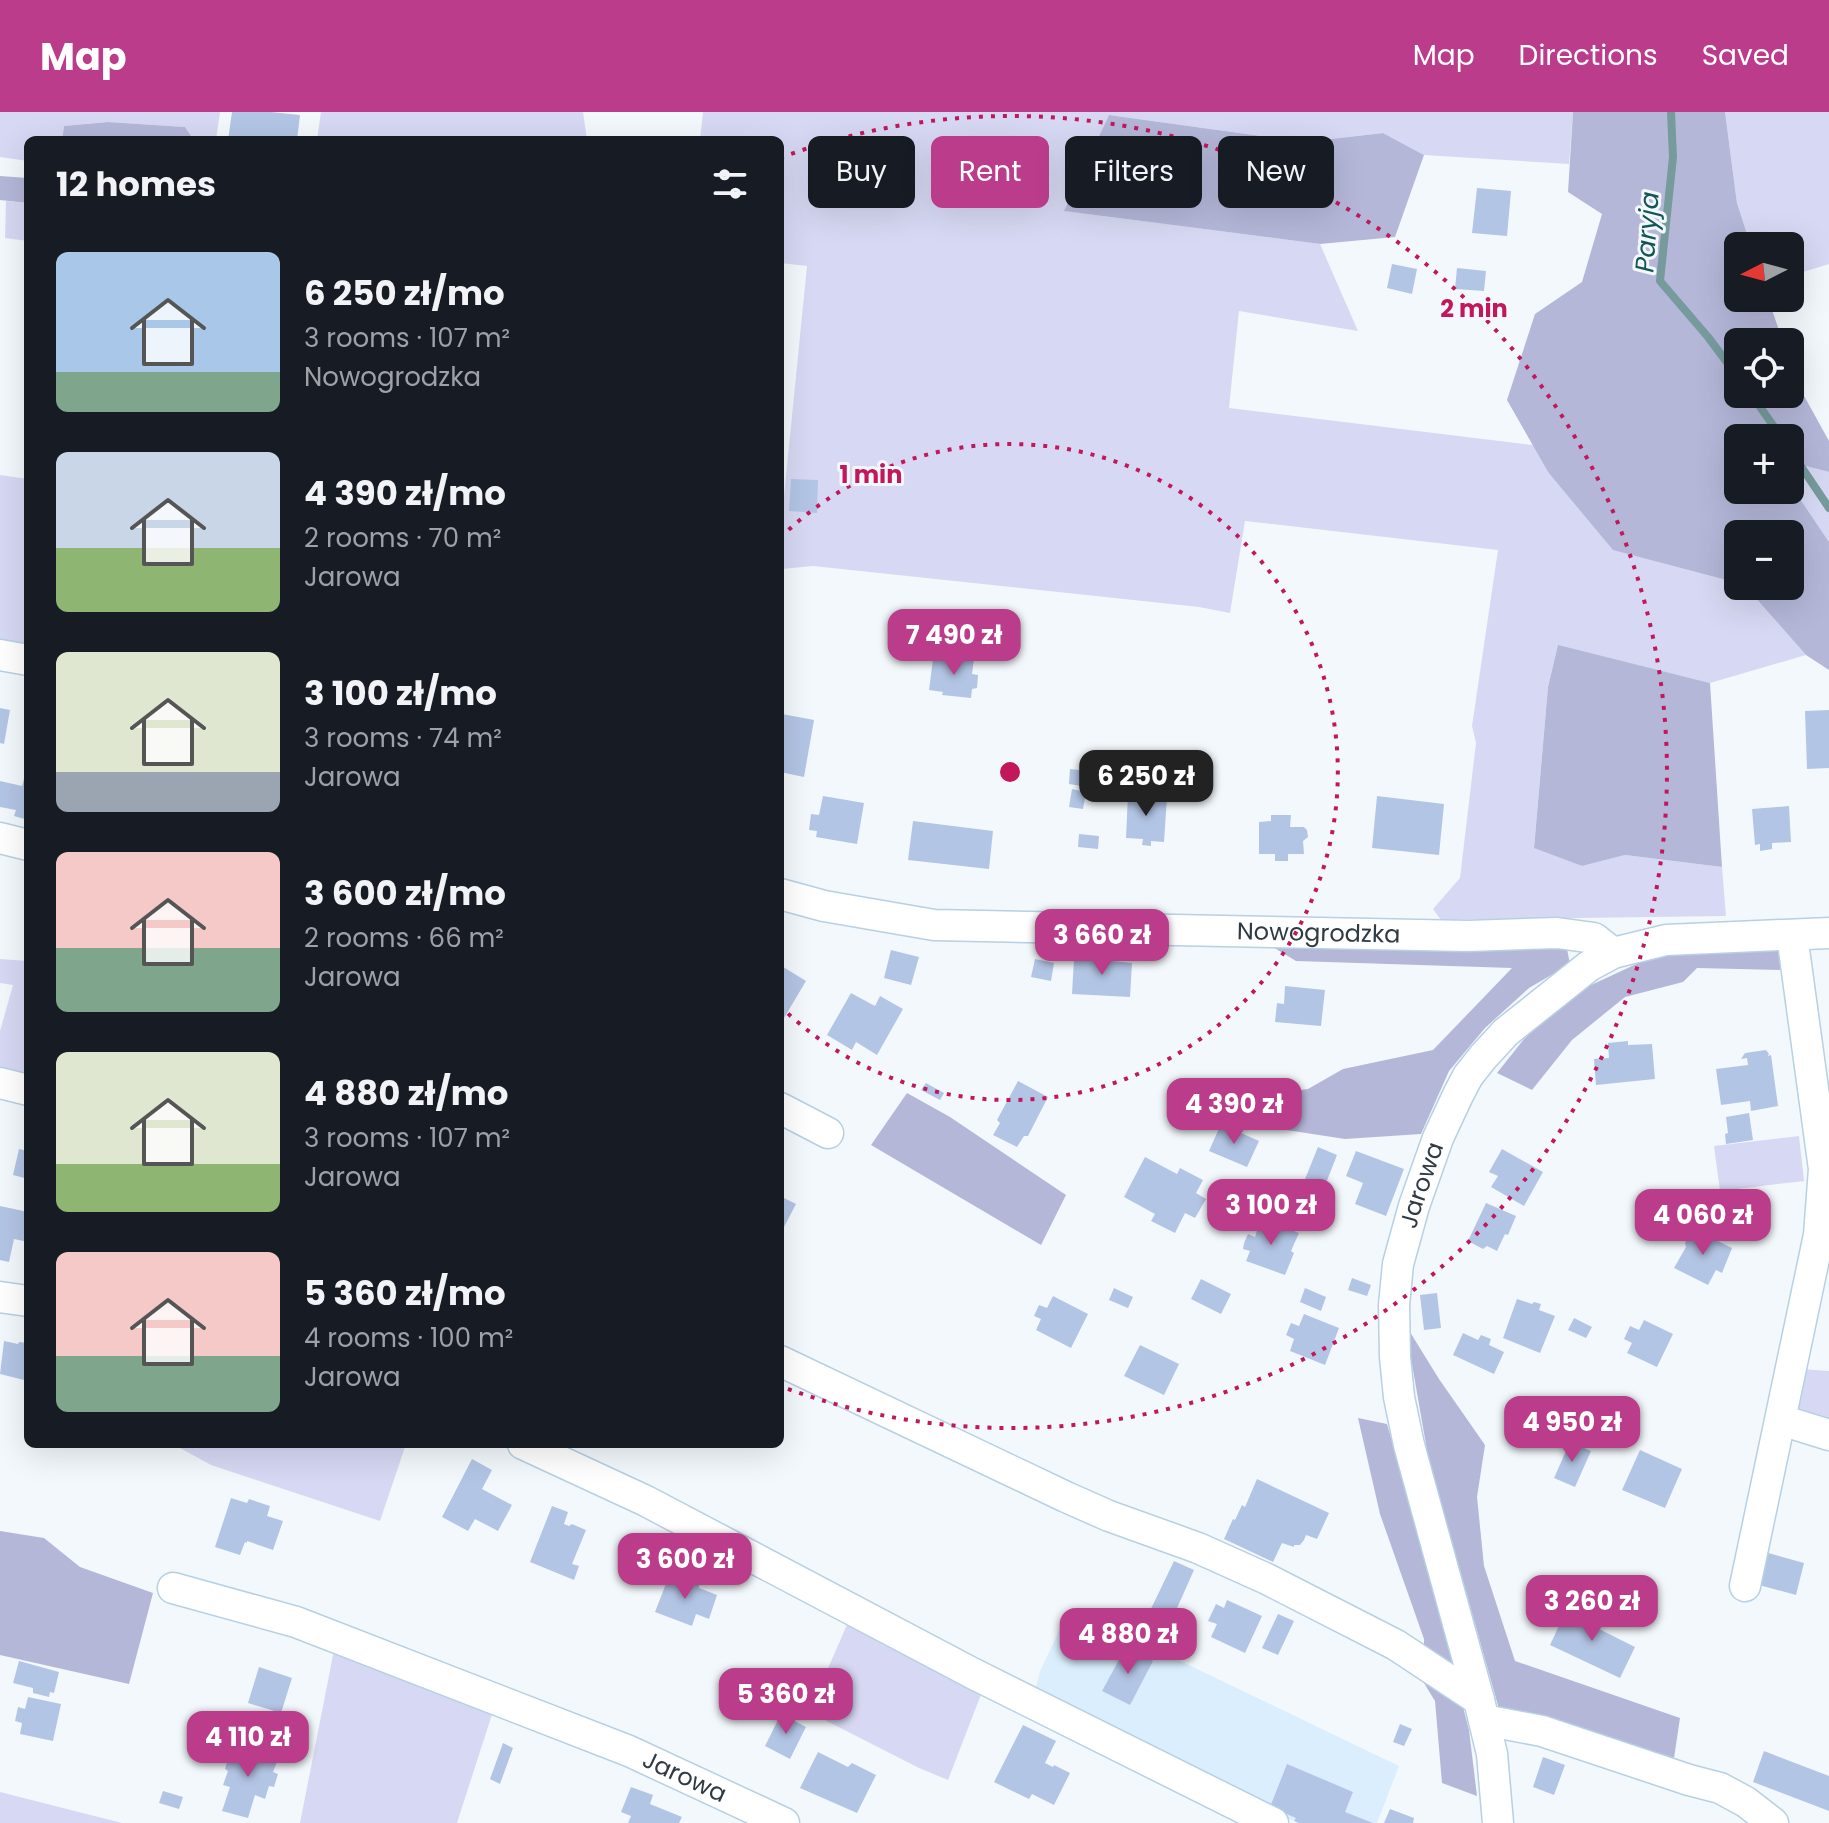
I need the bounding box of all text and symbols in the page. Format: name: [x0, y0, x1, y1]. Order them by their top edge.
text: Map: [40, 30, 127, 83]
text: Map: [1413, 36, 1475, 75]
text: Directions: [1519, 36, 1658, 75]
text: Saved: [1702, 36, 1789, 75]
chip: Buy: [808, 136, 915, 208]
chip: Rent: [931, 136, 1049, 208]
chip: Filters: [1065, 136, 1202, 208]
chip: New: [1218, 136, 1334, 208]
text: 12 homes: [56, 160, 216, 208]
icon: filters: [708, 162, 752, 206]
water label: Paryja: [1626, 190, 1668, 274]
north arrow: [1724, 232, 1804, 312]
map controls: [1724, 232, 1804, 600]
text: 6 250 zł/mo: [304, 269, 505, 317]
icon: home: [120, 284, 216, 380]
text: 2 min: [1440, 292, 1508, 325]
text: 3 rooms · 107 m²: [304, 320, 510, 356]
button: locate: [1724, 328, 1804, 408]
text: Nowogrodzka: [304, 359, 481, 395]
button: +: [1724, 424, 1804, 504]
text: 1 min: [840, 458, 902, 491]
text: 4 390 zł/mo: [304, 469, 506, 517]
icon: home: [120, 484, 216, 580]
text: 2 rooms · 70 m²: [304, 520, 501, 556]
button: −: [1724, 520, 1804, 600]
text: Jarowa: [304, 559, 401, 595]
pin: 7 490 zł: [871, 609, 1037, 677]
text: 7 490 zł: [906, 617, 1002, 653]
text: 3 100 zł/mo: [304, 669, 497, 717]
icon: home: [120, 684, 216, 780]
text: 3 rooms · 74 m²: [304, 720, 502, 756]
pin: 6 250 zł: [1063, 750, 1229, 818]
centre of rings: [996, 758, 1024, 786]
text: 6 250 zł: [1097, 758, 1195, 794]
text: Jarowa: [304, 759, 401, 795]
text: 3 600 zł/mo: [304, 869, 506, 917]
icon: home: [120, 884, 216, 980]
pin: 3 660 zł: [1019, 909, 1185, 977]
street label: Nowogrodzka: [1237, 914, 1401, 951]
text: 3 660 zł: [1053, 917, 1151, 953]
text: 2 rooms · 66 m²: [304, 920, 504, 956]
text: Jarowa: [304, 959, 401, 995]
text: 4 880 zł/mo: [304, 1069, 509, 1117]
pin: 4 390 zł: [1151, 1078, 1317, 1146]
icon: home: [120, 1084, 216, 1180]
text: 4 390 zł: [1185, 1086, 1283, 1122]
text: 3 rooms · 107 m²: [304, 1120, 510, 1156]
street label: Jarowa: [1392, 1137, 1451, 1232]
text: Jarowa: [304, 1159, 401, 1195]
pin: 3 100 zł: [1188, 1179, 1354, 1247]
text: 3 100 zł: [1225, 1187, 1317, 1223]
pin: 4 060 zł: [1620, 1189, 1786, 1257]
text: 4 060 zł: [1653, 1197, 1753, 1233]
text: 5 360 zł/mo: [304, 1269, 506, 1317]
icon: home: [120, 1284, 216, 1380]
text: 4 rooms · 100 m²: [304, 1320, 513, 1356]
text: Jarowa: [304, 1359, 401, 1395]
pin: 4 950 zł: [1489, 1396, 1655, 1464]
text: 4 950 zł: [1522, 1404, 1622, 1440]
pin: 3 600 zł: [602, 1533, 768, 1601]
text: 3 600 zł: [636, 1541, 734, 1577]
pin: 3 260 zł: [1509, 1575, 1675, 1643]
text: 3 260 zł: [1544, 1583, 1640, 1619]
pin: 4 880 zł: [1045, 1608, 1211, 1676]
text: 4 880 zł: [1078, 1616, 1178, 1652]
pin: 5 360 zł: [703, 1668, 869, 1736]
text: 5 360 zł: [737, 1676, 835, 1712]
pin: 4 110 zł: [165, 1711, 331, 1779]
text: 4 110 zł: [205, 1719, 291, 1755]
street label: Jarowa: [637, 1743, 732, 1810]

